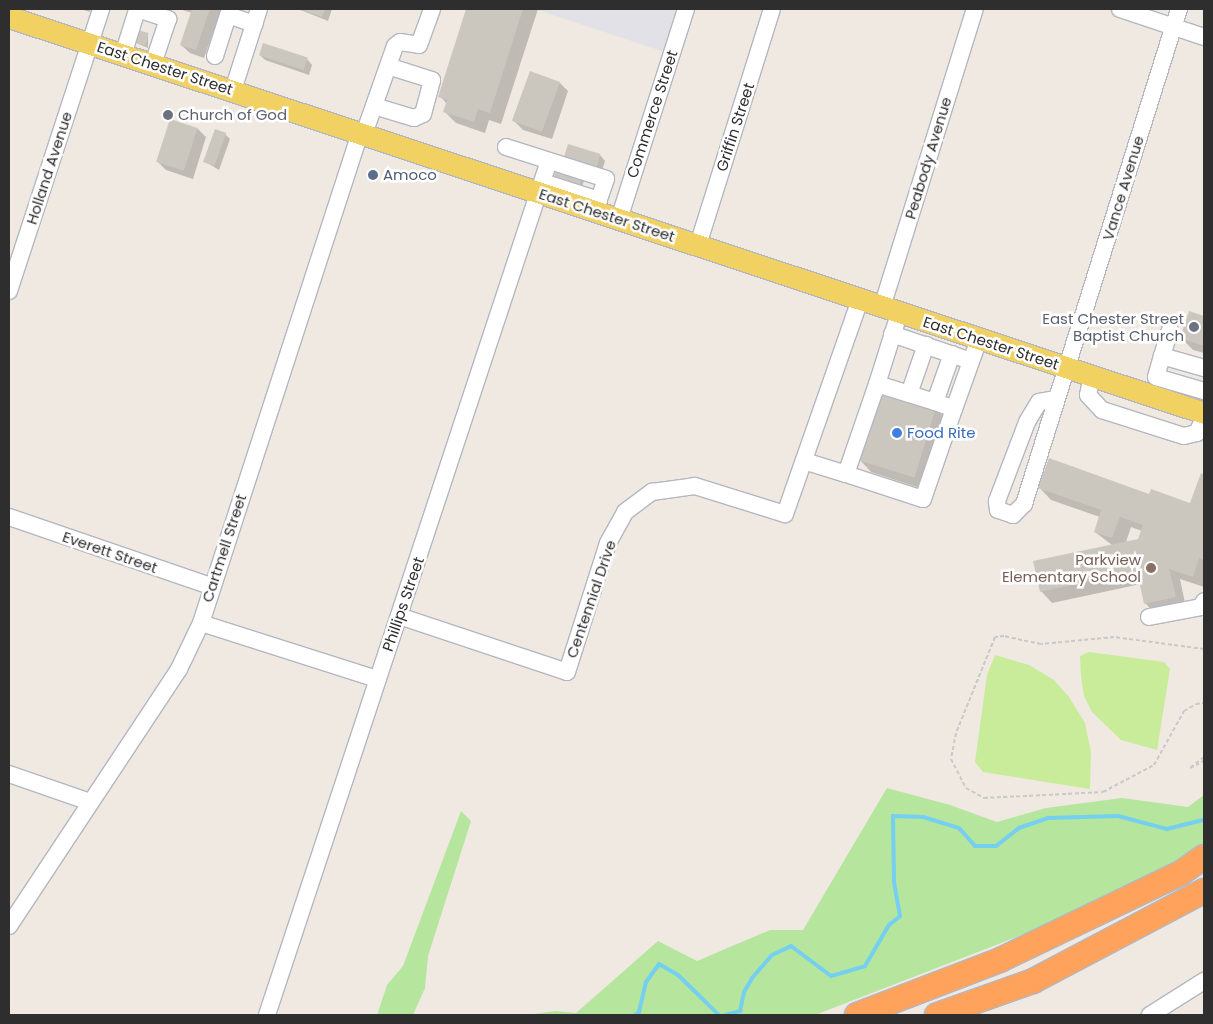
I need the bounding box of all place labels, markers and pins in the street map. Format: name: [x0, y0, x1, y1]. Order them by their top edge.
place label: Church of God: [178, 106, 287, 124]
marker: Church of God: [162, 109, 174, 121]
place label: Amoco: [383, 166, 437, 184]
marker: Amoco: [367, 169, 379, 181]
place label: East Chester Street Baptist Church: [1042, 309, 1184, 344]
marker: East Chester Street Baptist Church: [1188, 321, 1200, 333]
place label: Food Rite: [907, 424, 975, 442]
marker: Food Rite: [891, 427, 903, 439]
place label: Parkview Elementary School: [1002, 550, 1141, 585]
marker: Parkview Elementary School: [1145, 562, 1157, 574]

